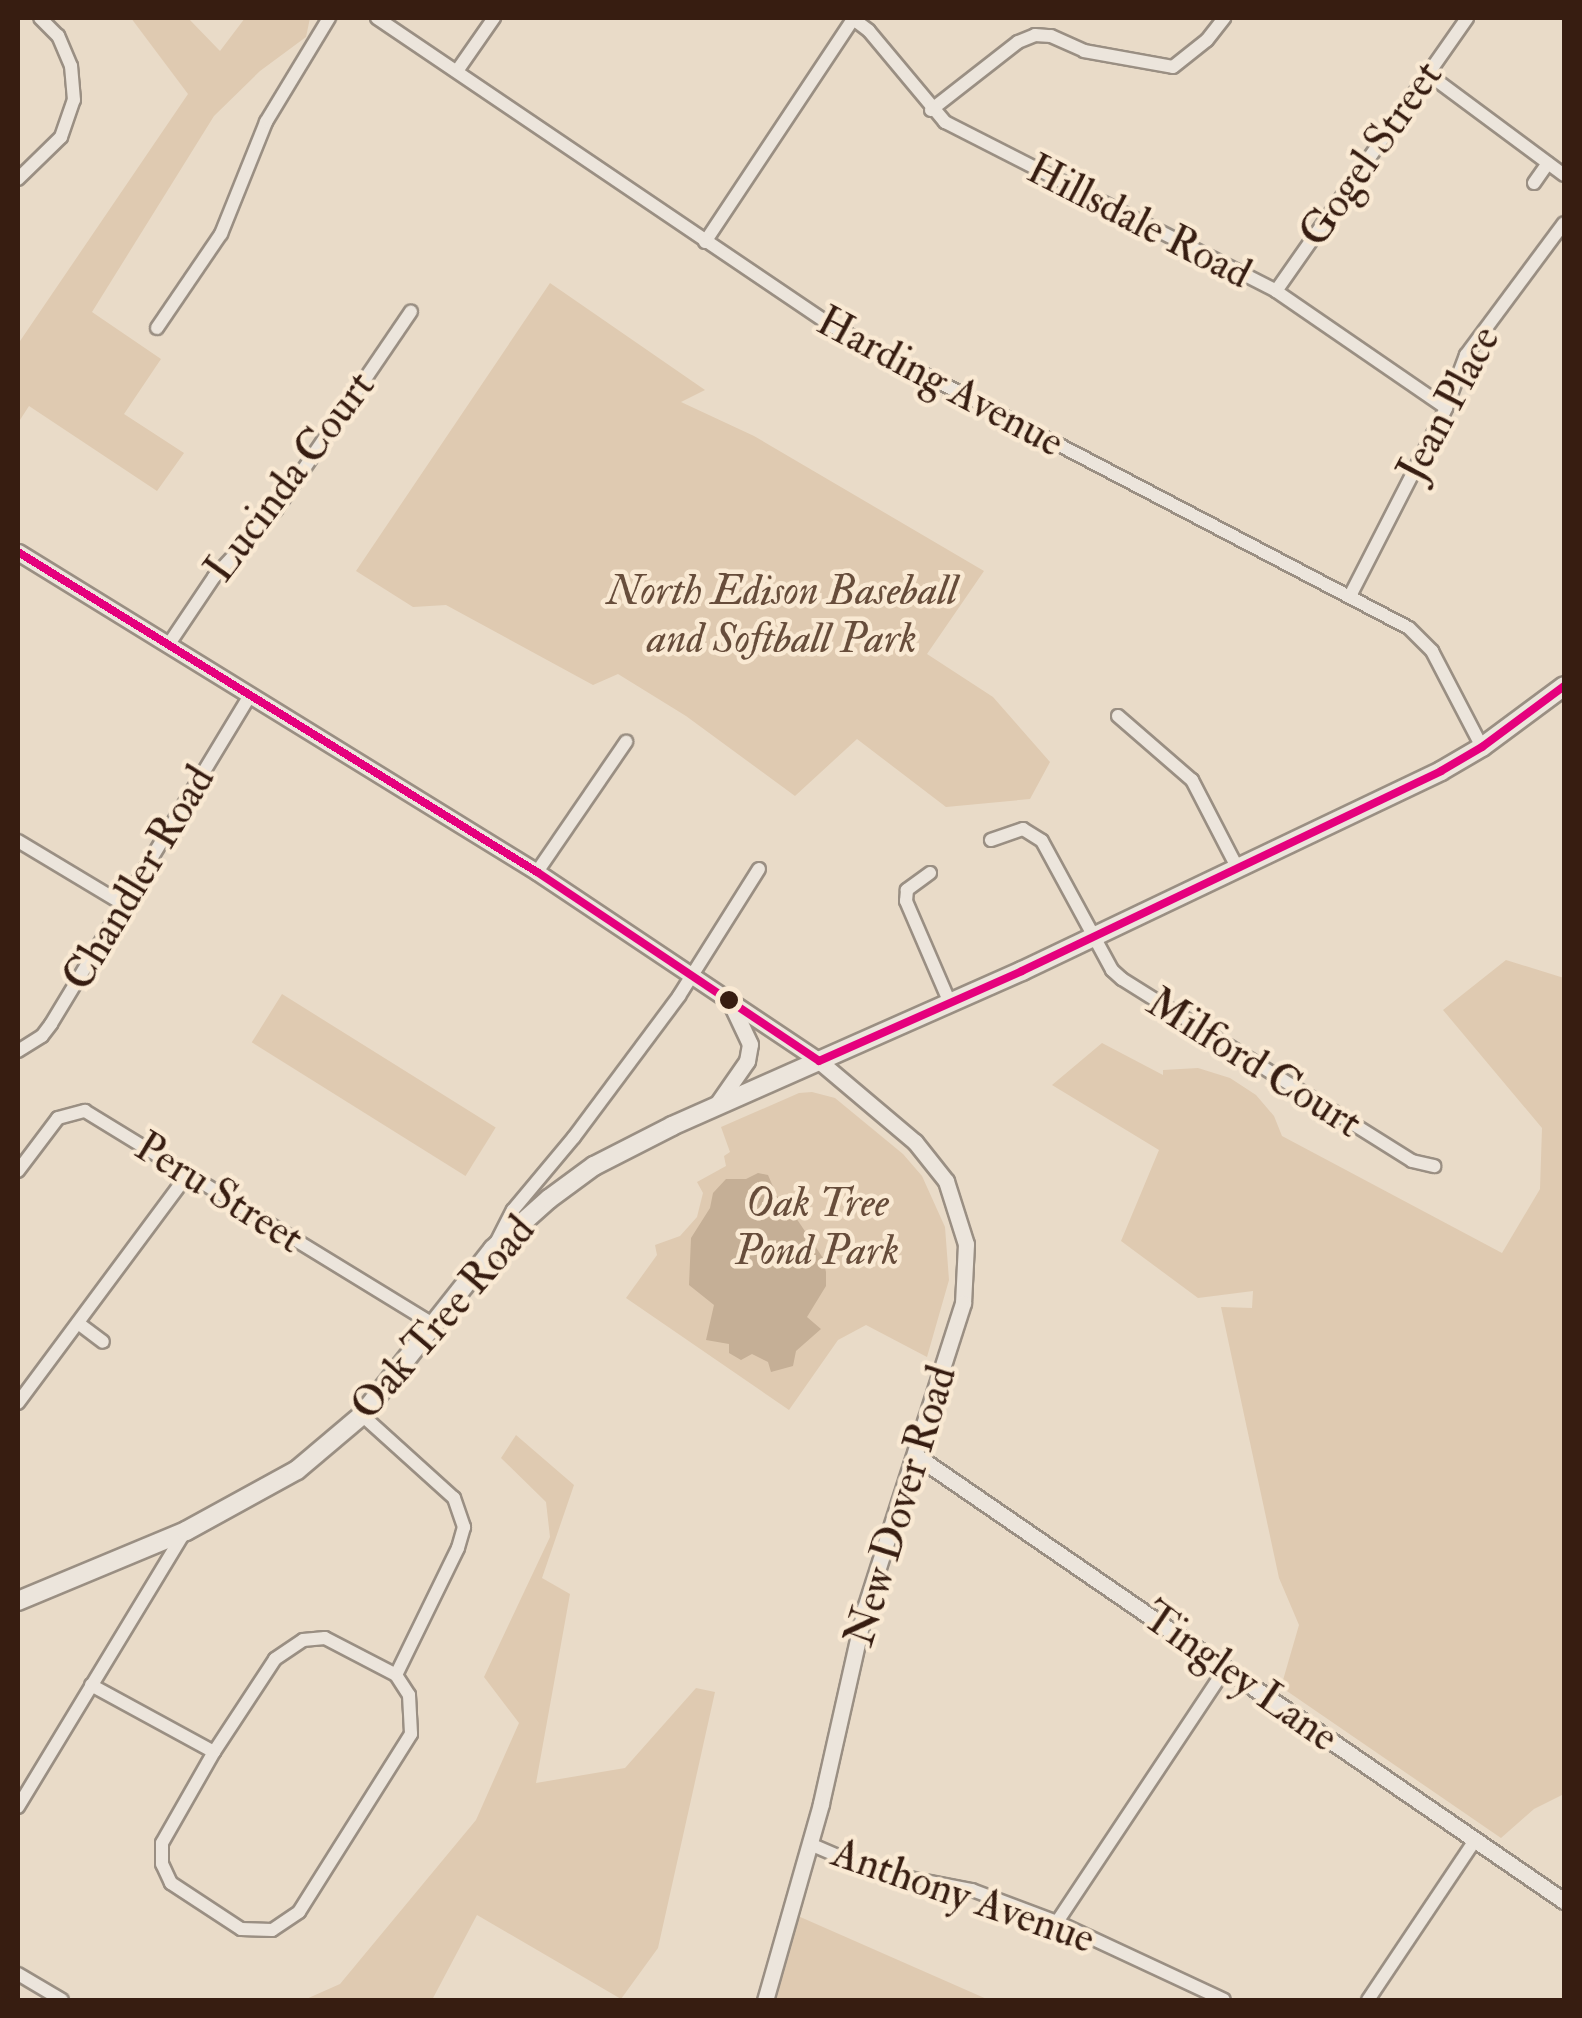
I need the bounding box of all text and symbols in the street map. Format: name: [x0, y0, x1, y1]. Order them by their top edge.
street label: Gogel Street: [1289, 52, 1453, 256]
street label: Hillsdale Road: [1019, 144, 1259, 300]
street label: Harding Avenue: [808, 296, 1072, 468]
street label: Jean Place: [1387, 318, 1511, 490]
street label: Lucinda Court: [194, 362, 386, 592]
park label: North Edison Baseball and Softball Park: [607, 566, 957, 664]
street label: Chandler Road: [52, 757, 226, 999]
street label: Milford Court: [1138, 977, 1370, 1149]
unlabelled marker: [719, 990, 739, 1010]
street label: Peru Street: [126, 1122, 312, 1264]
park label: Oak Tree Pond Park: [735, 1178, 899, 1276]
street label: Oak Tree Road: [341, 1205, 545, 1431]
street label: New Dover Road: [834, 1360, 968, 1652]
street label: Tingley Lane: [1133, 1591, 1347, 1763]
street label: Anthony Avenue: [825, 1828, 1101, 1964]

